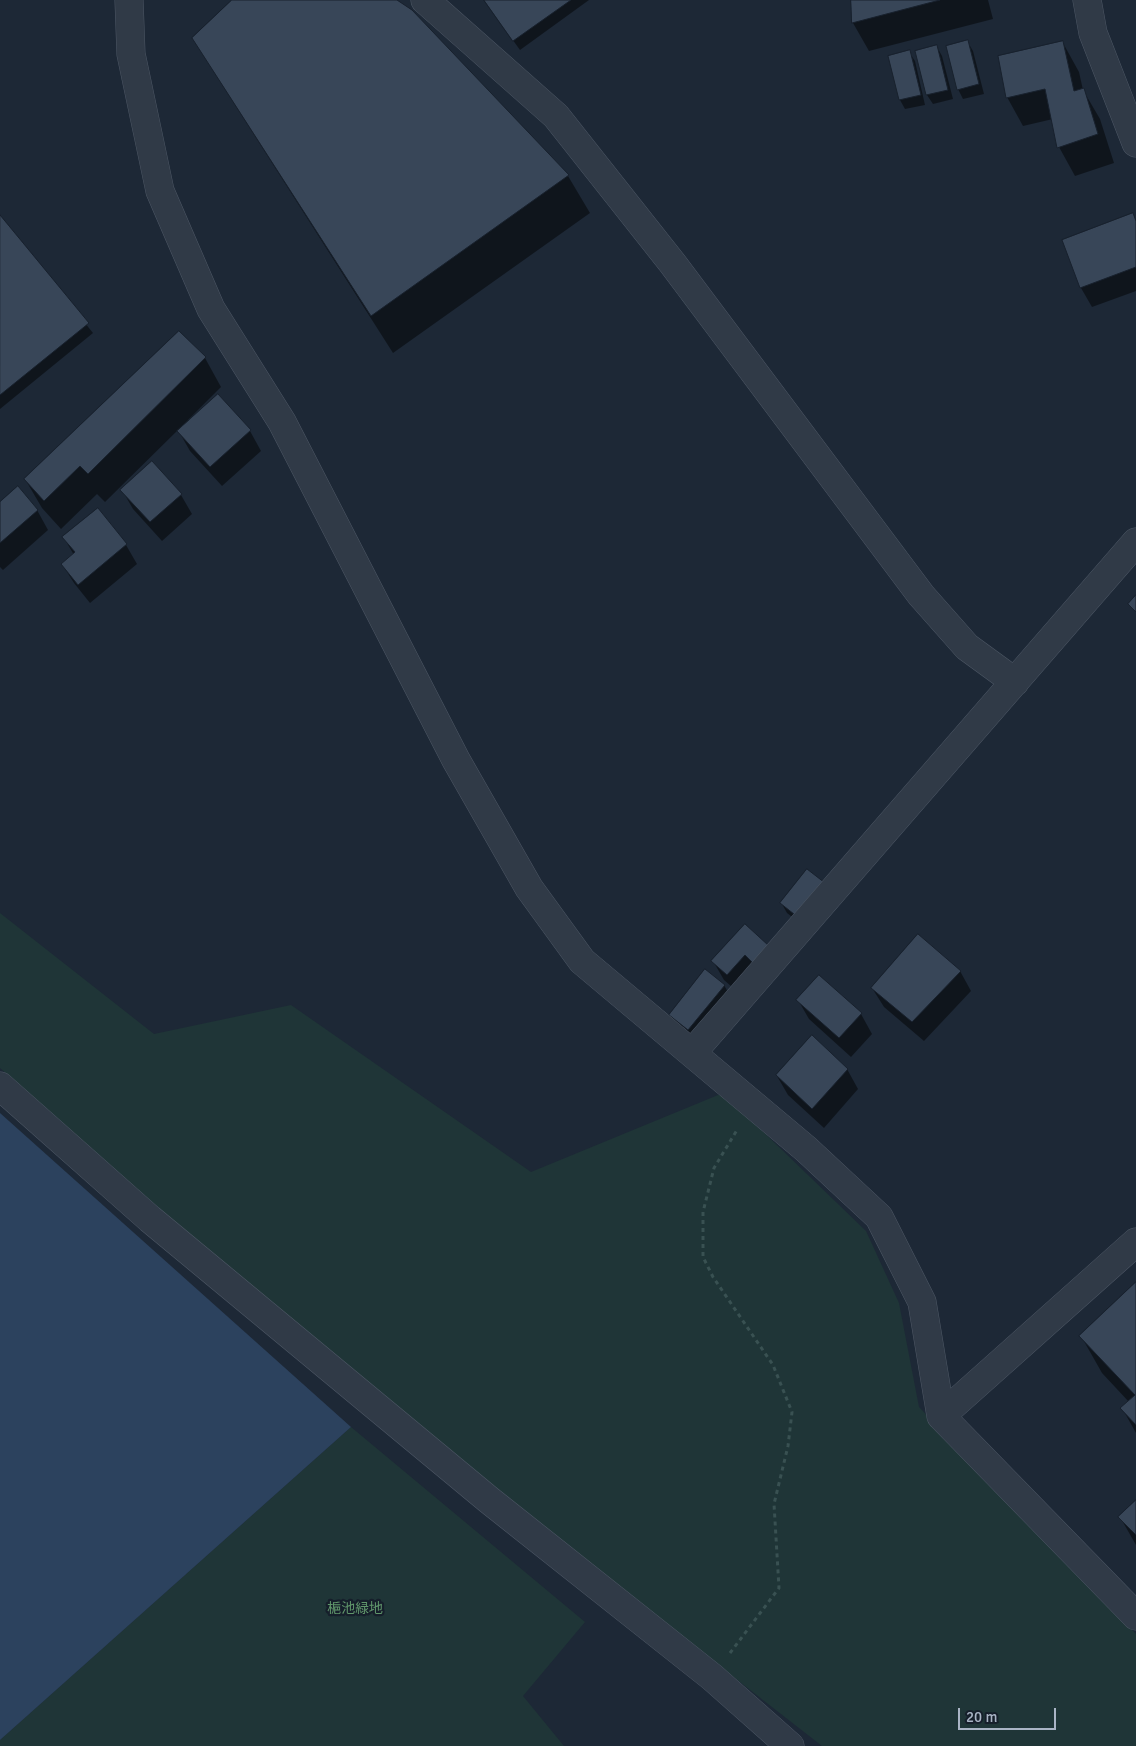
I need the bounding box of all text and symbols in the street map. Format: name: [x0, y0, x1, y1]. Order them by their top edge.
park label: 梔池緑地: [327, 1601, 383, 1617]
scale bar: [961, 1698, 1058, 1730]
text: 20 m: [966, 1708, 997, 1726]

